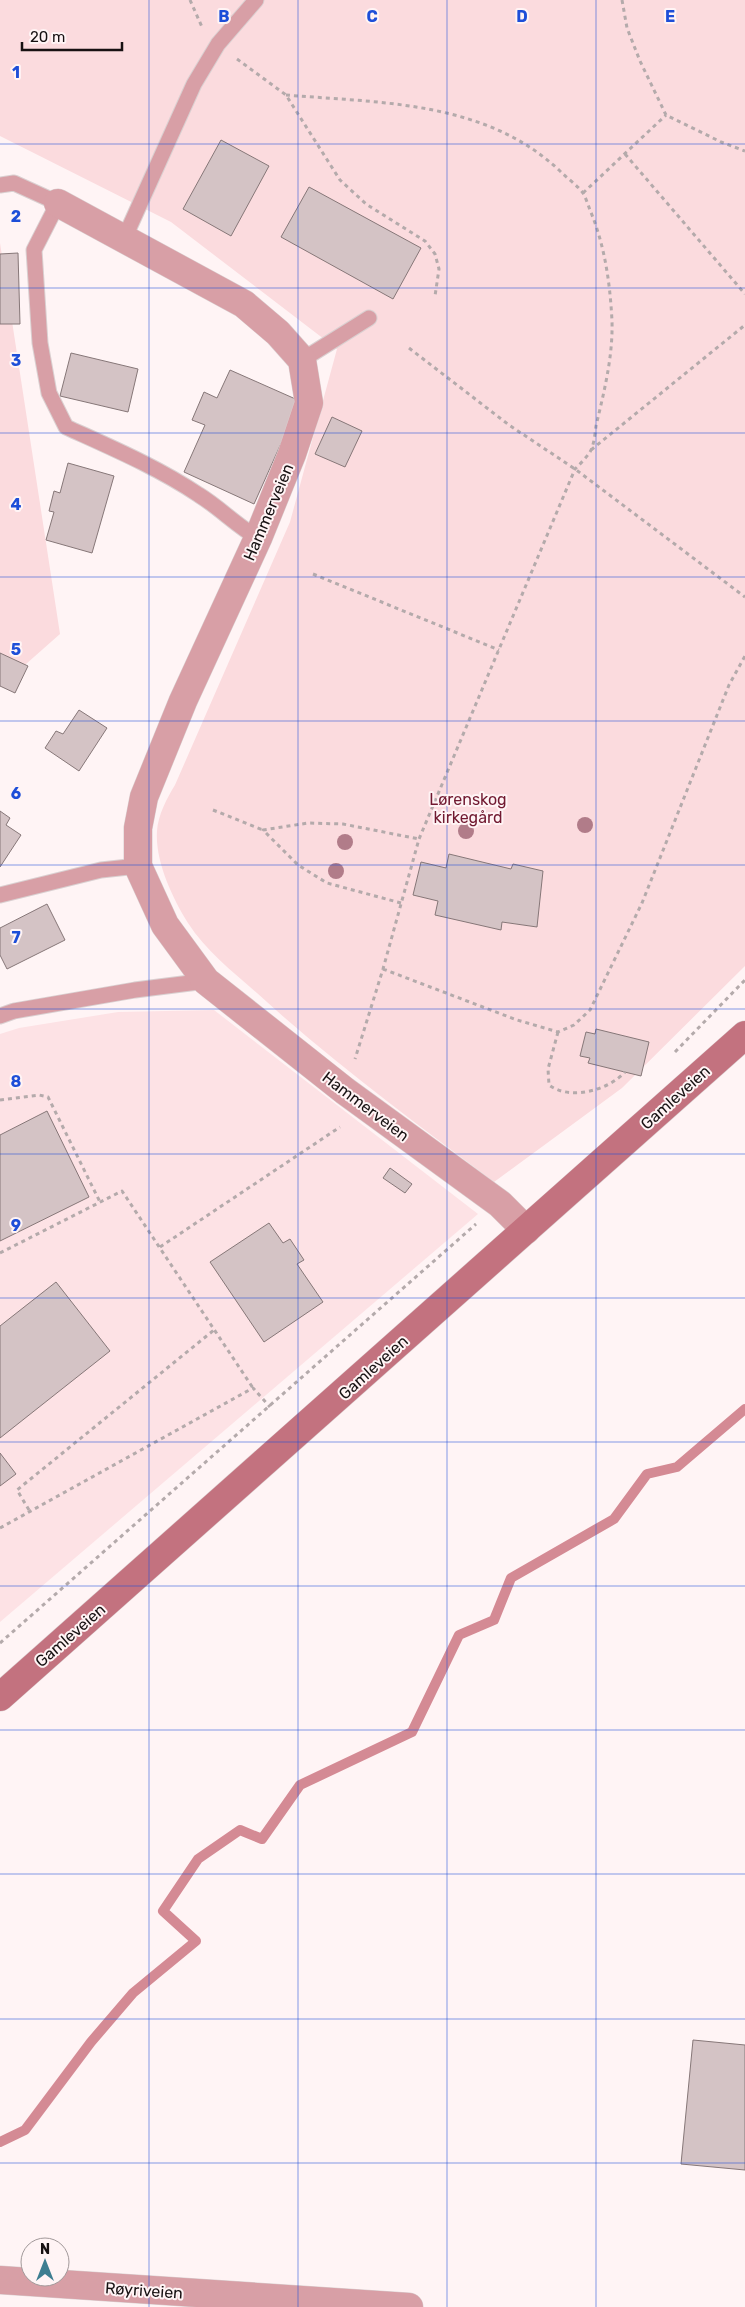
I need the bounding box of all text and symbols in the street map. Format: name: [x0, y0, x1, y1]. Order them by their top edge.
text: B: [218, 7, 230, 26]
text: C: [366, 7, 378, 26]
text: D: [516, 7, 528, 26]
text: E: [665, 7, 675, 26]
scale bar: [22, 20, 122, 52]
text: 20 m: [30, 28, 65, 46]
text: 1: [12, 63, 20, 82]
text: 2: [11, 207, 21, 226]
text: 3: [11, 351, 21, 370]
street label: Hammerveien: [239, 461, 297, 564]
text: 4: [11, 495, 22, 514]
text: 5: [11, 640, 21, 659]
text: 6: [11, 784, 21, 803]
park label: Lørenskog kirkegård: [429, 790, 507, 827]
text: 7: [11, 928, 21, 947]
street label: Gamleveien: [637, 1061, 714, 1133]
street label: Hammerveien: [319, 1068, 413, 1145]
text: 8: [11, 1072, 22, 1091]
text: 9: [11, 1216, 21, 1235]
street label: Gamleveien: [335, 1331, 412, 1403]
street label: Gamleveien: [31, 1600, 109, 1671]
north arrow: [20, 2237, 70, 2287]
text: N: [40, 2241, 50, 2258]
street label: Røyriveien: [104, 2278, 184, 2303]

